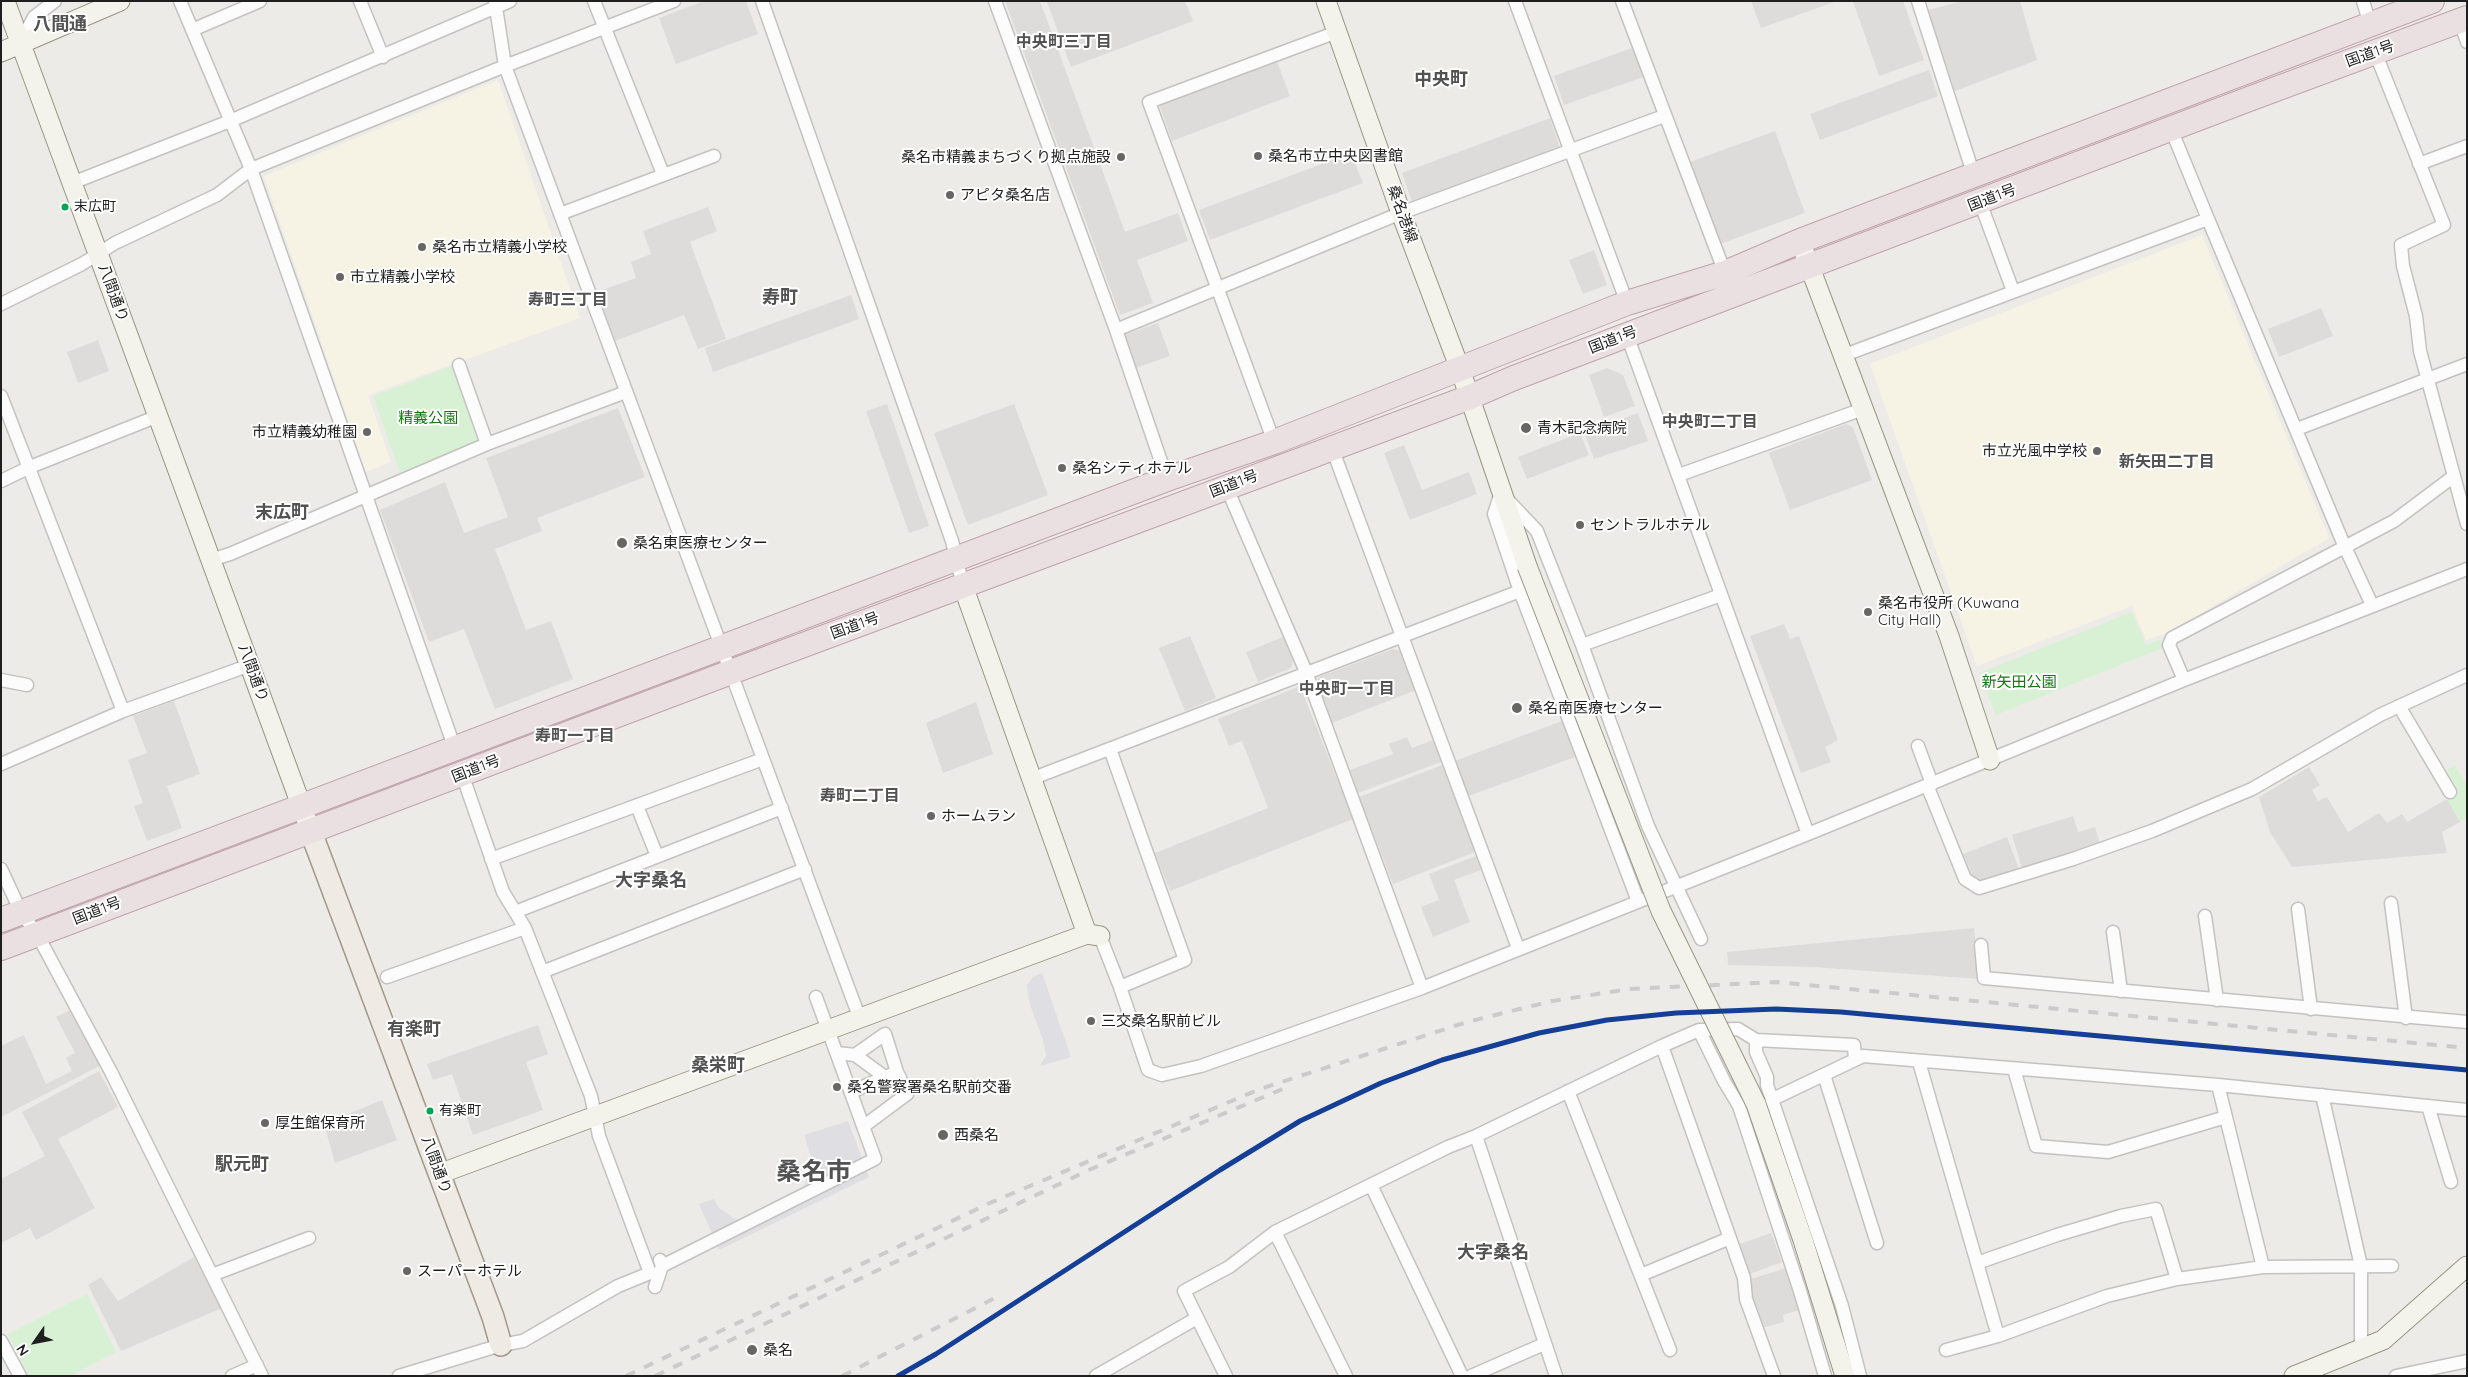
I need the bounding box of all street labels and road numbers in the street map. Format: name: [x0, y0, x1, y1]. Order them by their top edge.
street label: 国道1号: [2343, 37, 2397, 71]
street label: 国道1号: [1965, 181, 2019, 215]
street label: 桑名港線: [1383, 183, 1421, 245]
street label: 八間通り: [94, 262, 132, 324]
street label: 国道1号: [1586, 323, 1640, 357]
street label: 国道1号: [1207, 467, 1261, 501]
street label: 国道1号: [828, 609, 882, 643]
street label: 八間通り: [234, 642, 272, 704]
street label: 国道1号: [449, 752, 503, 786]
street label: 国道1号: [70, 894, 124, 928]
street label: 八間通り: [417, 1134, 455, 1196]

